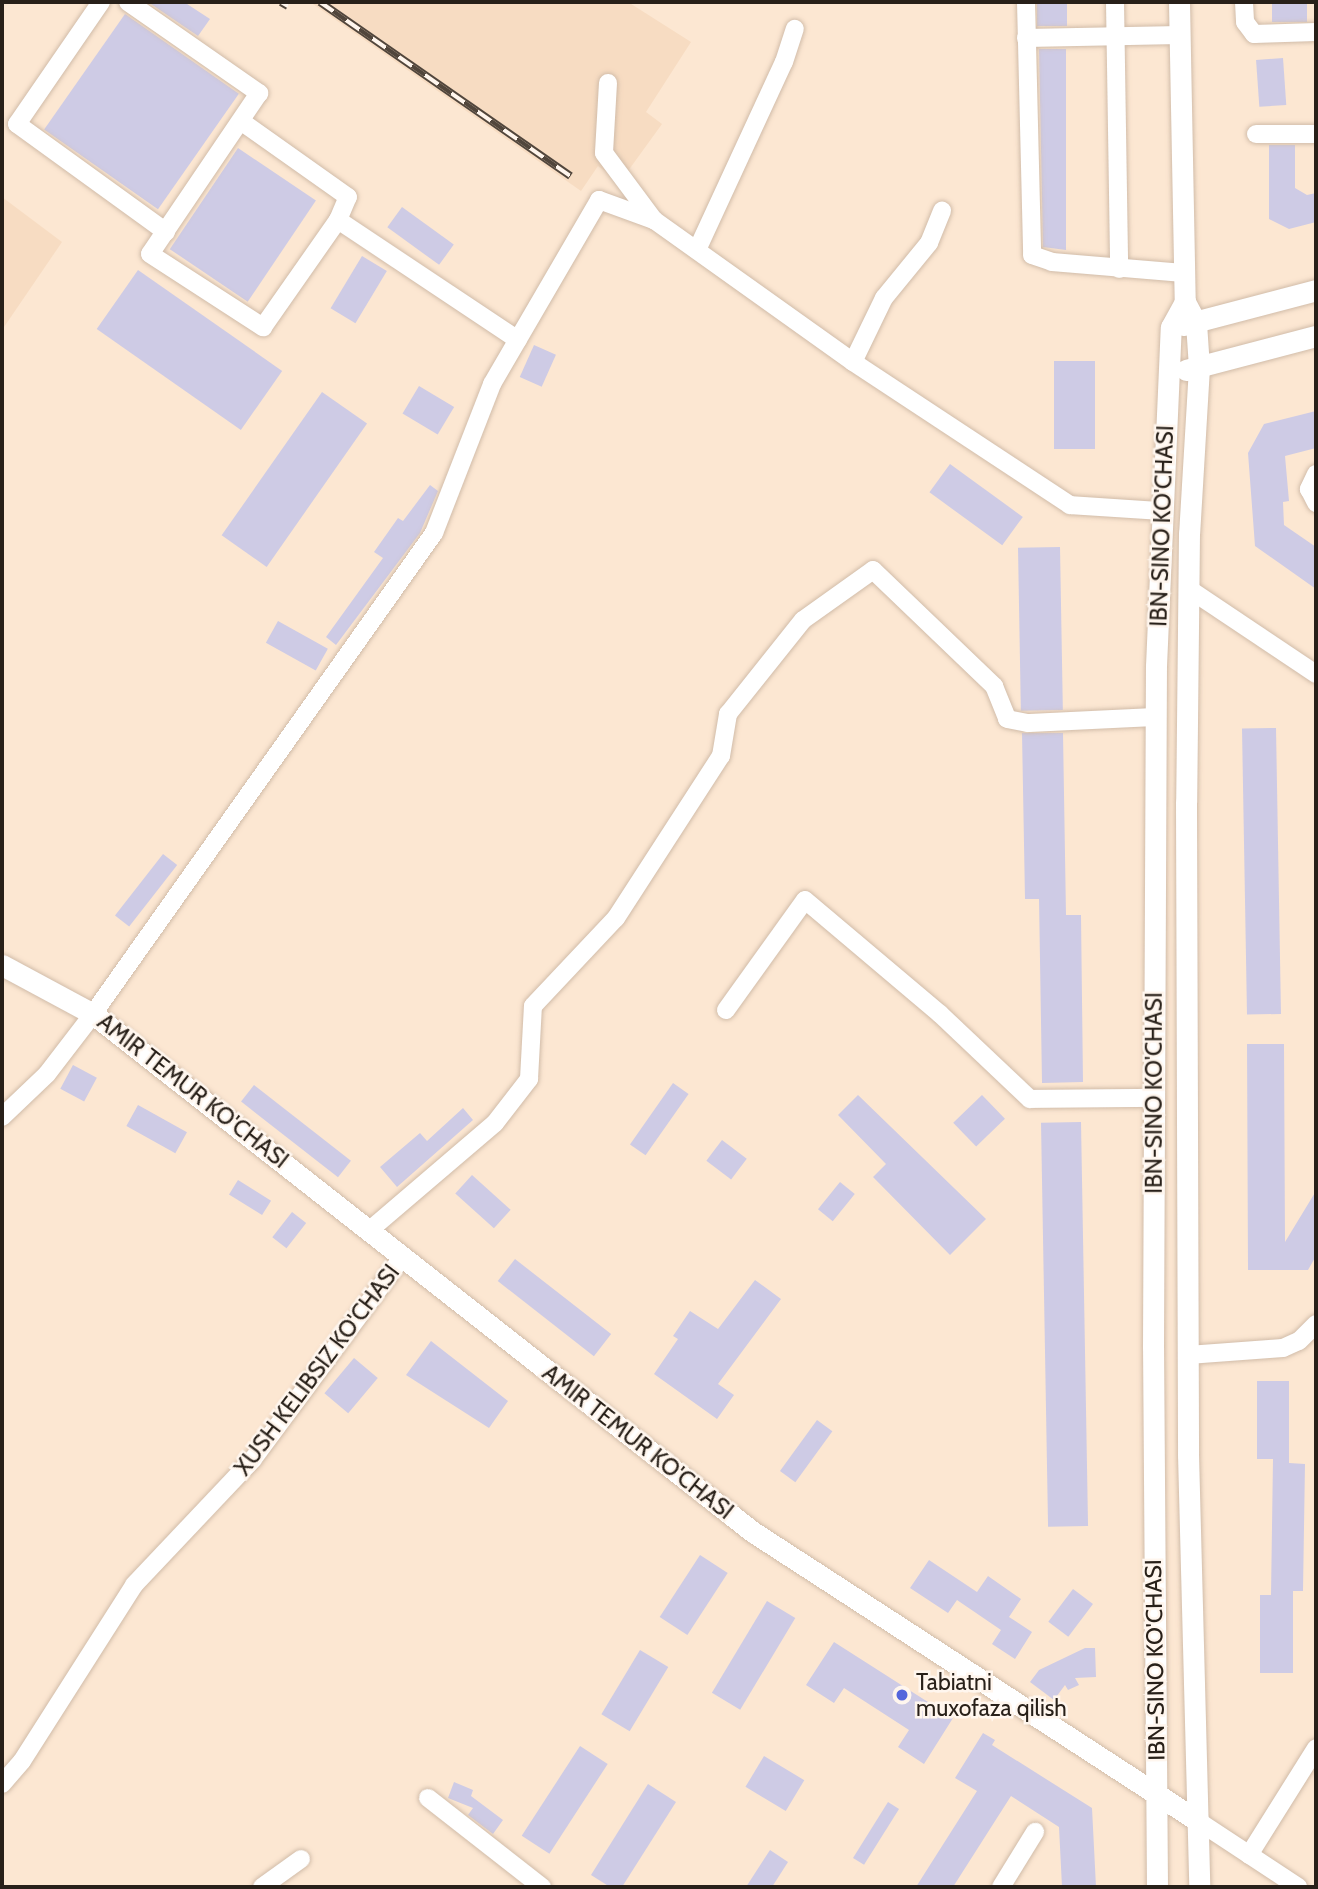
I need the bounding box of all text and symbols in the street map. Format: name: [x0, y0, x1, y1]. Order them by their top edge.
street label: IBN-SINO KO'CHASI: [1145, 425, 1179, 627]
street label: IBN-SINO KO'CHASI: [1140, 992, 1168, 1194]
street label: AMIR TEMUR KO'CHASI: [92, 1008, 294, 1174]
street label: XUSH KELIBSIZ KO'CHASI: [229, 1259, 405, 1481]
street label: AMIR TEMUR KO'CHASI: [537, 1359, 739, 1525]
street label: IBN-SINO KO'CHASI: [1139, 1559, 1171, 1761]
place label: Tabiatni muxofaza qilish: [916, 1668, 1067, 1722]
marker: Tabiatni muxofaza qilish: [894, 1687, 910, 1703]

